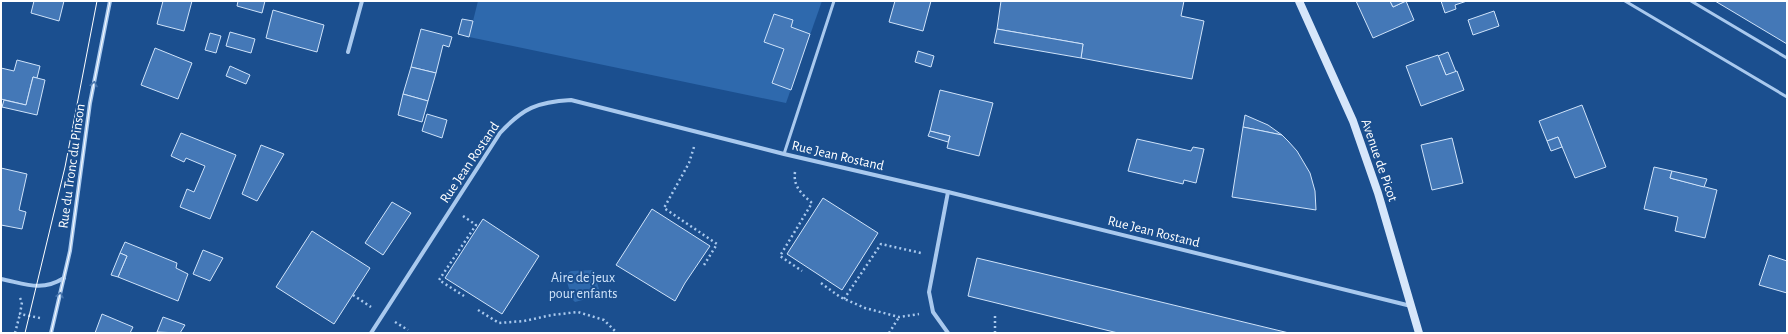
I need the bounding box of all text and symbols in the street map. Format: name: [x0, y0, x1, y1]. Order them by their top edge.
one-way arrow: [89, 81, 98, 87]
street label: Rue du Tronc du Pinson: [56, 103, 88, 229]
street label: Avenue de Picot: [1358, 117, 1400, 204]
street label: Rue Jean Rostand: [438, 120, 502, 206]
street label: Rue Jean Rostand: [790, 139, 885, 173]
street label: Rue Jean Rostand: [1106, 214, 1201, 250]
park label: Aire de jeux pour enfants: [549, 271, 617, 301]
one-way arrow: [56, 292, 64, 298]

